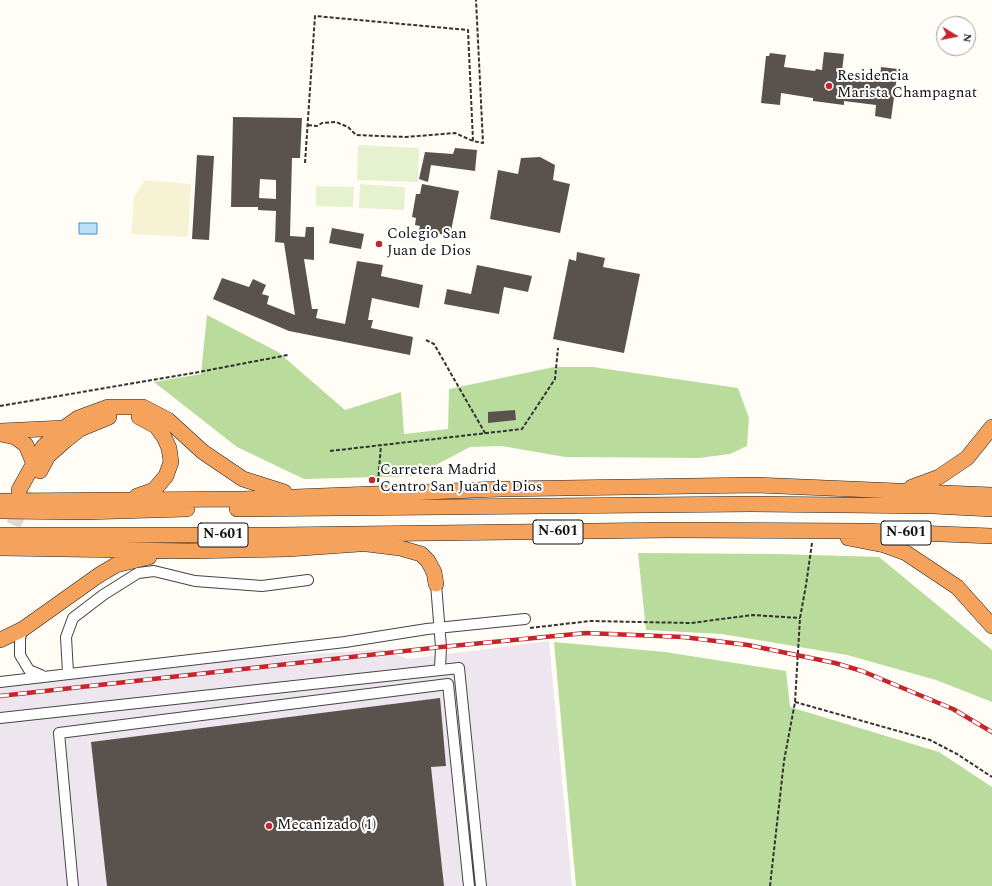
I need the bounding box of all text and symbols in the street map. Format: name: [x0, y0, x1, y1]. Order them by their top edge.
north arrow: [936, 16, 976, 56]
text: N: [958, 32, 976, 44]
place label: Residencia Marista Champagnat: [837, 68, 977, 103]
marker: Residencia Marista Champagnat: [824, 81, 834, 91]
place label: Colegio San Juan de Dios: [387, 226, 471, 261]
marker: Colegio San Juan de Dios: [374, 239, 384, 249]
place label: Carretera Madrid Centro San Juan de Dios: [380, 462, 542, 497]
marker: Carretera Madrid Centro San Juan de Dios: [367, 475, 377, 485]
road number: N-601: [533, 520, 583, 544]
road number: N-601: [881, 521, 931, 545]
road number: N-601: [198, 523, 248, 547]
place label: Mecanizado (1): [277, 817, 376, 835]
marker: Mecanizado (1): [264, 821, 274, 831]

